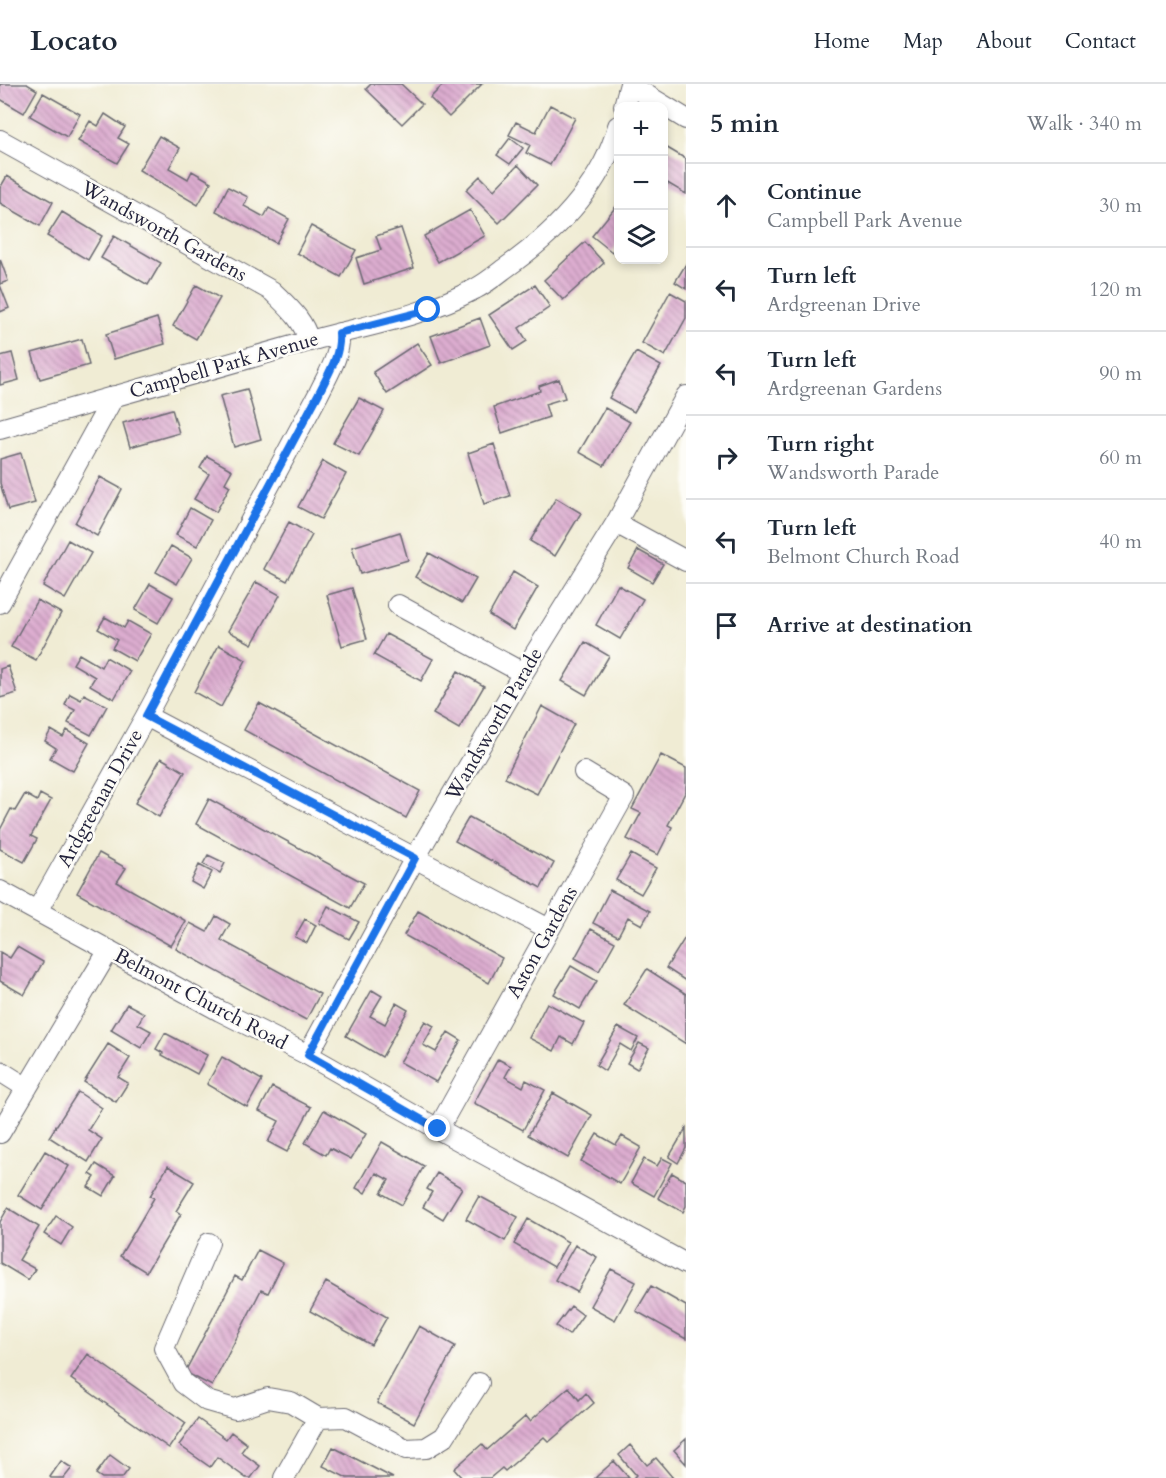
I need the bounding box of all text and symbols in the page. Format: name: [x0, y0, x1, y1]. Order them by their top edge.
text: Locato: [30, 22, 118, 60]
text: Home: [814, 27, 870, 56]
text: Map: [903, 27, 943, 56]
text: About: [976, 27, 1032, 56]
text: Contact: [1065, 27, 1136, 56]
map controls: [614, 102, 668, 264]
button: +: [614, 102, 668, 156]
text: 5 min: [710, 106, 779, 141]
text: Walk · 340 m: [1027, 110, 1142, 137]
button: −: [614, 156, 668, 210]
street label: Wandsworth Gardens: [75, 174, 252, 288]
text: Continue: [767, 177, 862, 207]
icon: ahead: [710, 189, 743, 222]
text: 30 m: [1099, 192, 1142, 219]
text: Campbell Park Avenue: [767, 207, 963, 234]
button: layers: [614, 210, 668, 264]
text: Turn left: [767, 261, 856, 291]
icon: left: [710, 273, 743, 306]
text: 120 m: [1089, 276, 1142, 303]
text: Ardgreenan Drive: [767, 291, 921, 318]
route start: [414, 296, 440, 322]
street label: Campbell Park Avenue: [126, 325, 322, 405]
text: Turn left: [767, 345, 856, 375]
icon: left: [710, 357, 743, 390]
text: 90 m: [1099, 360, 1142, 387]
text: Ardgreenan Gardens: [767, 375, 942, 402]
text: Turn right: [767, 429, 874, 459]
icon: right: [710, 441, 743, 474]
text: 60 m: [1099, 444, 1142, 471]
text: Wandsworth Parade: [767, 459, 939, 486]
text: Turn left: [767, 513, 856, 543]
icon: left: [710, 525, 743, 558]
text: 40 m: [1099, 528, 1142, 555]
text: Belmont Church Road: [767, 543, 960, 570]
icon: arrive: [710, 609, 743, 642]
text: Arrive at destination: [767, 610, 972, 640]
street label: Wandsworth Parade: [439, 643, 549, 806]
street label: Ardgreenan Drive: [51, 724, 149, 872]
street label: Aston Gardens: [500, 881, 584, 1003]
street label: Belmont Church Road: [110, 942, 293, 1056]
route end: [424, 1115, 450, 1141]

